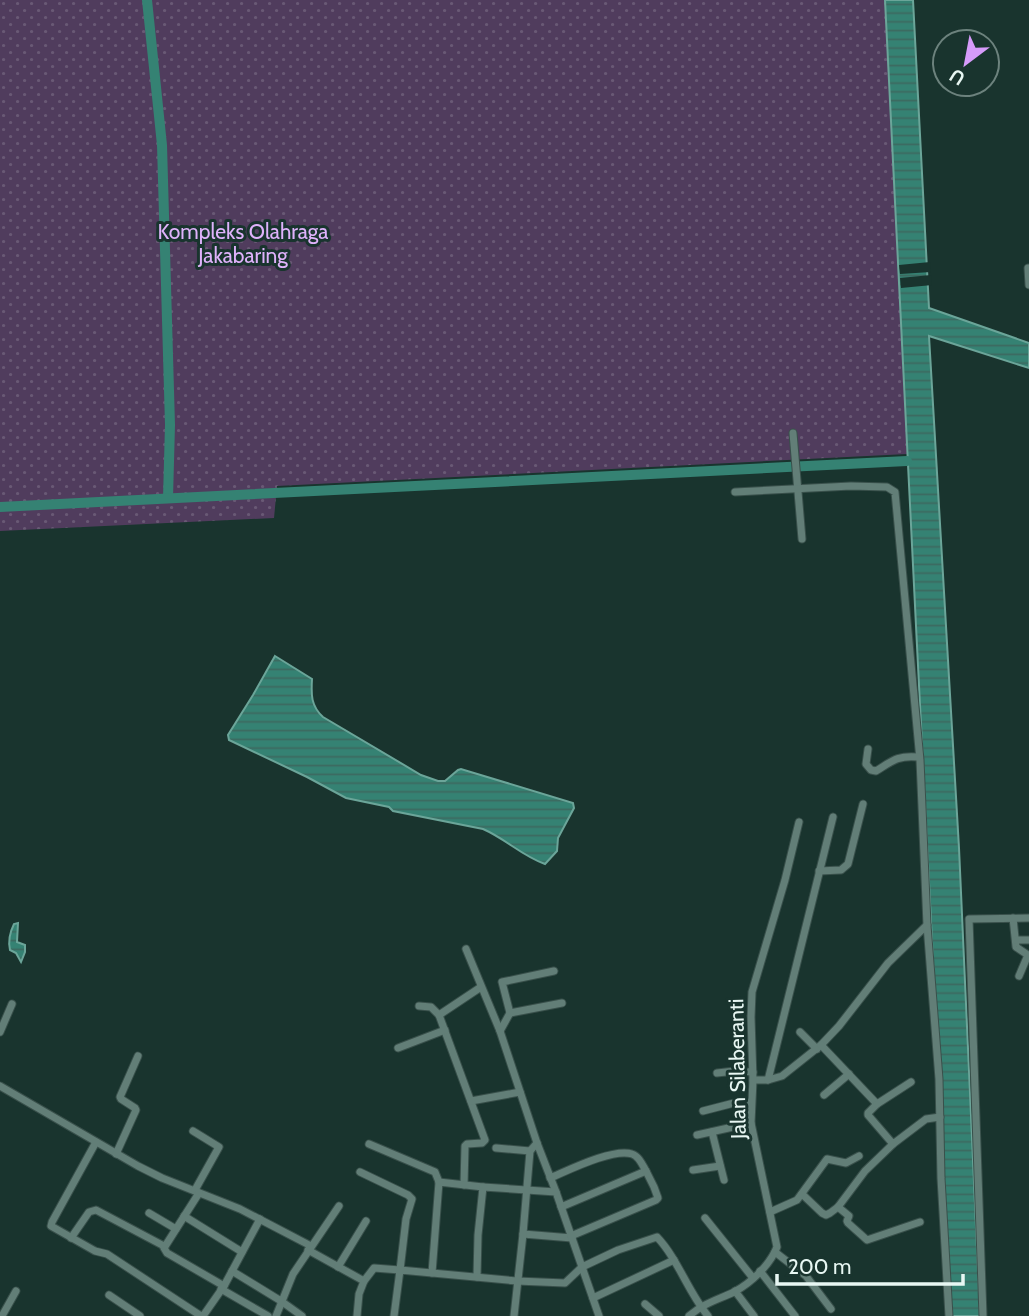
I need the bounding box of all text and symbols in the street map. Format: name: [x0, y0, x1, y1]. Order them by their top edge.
north arrow: [931, 28, 1001, 98]
text: U: [945, 64, 969, 90]
park label: Kompleks Olahraga Jakabaring: [158, 219, 328, 268]
street label: Jalan Silaberanti: [723, 999, 751, 1140]
scale bar: [777, 1242, 962, 1286]
text: 200 m: [788, 1254, 851, 1279]

